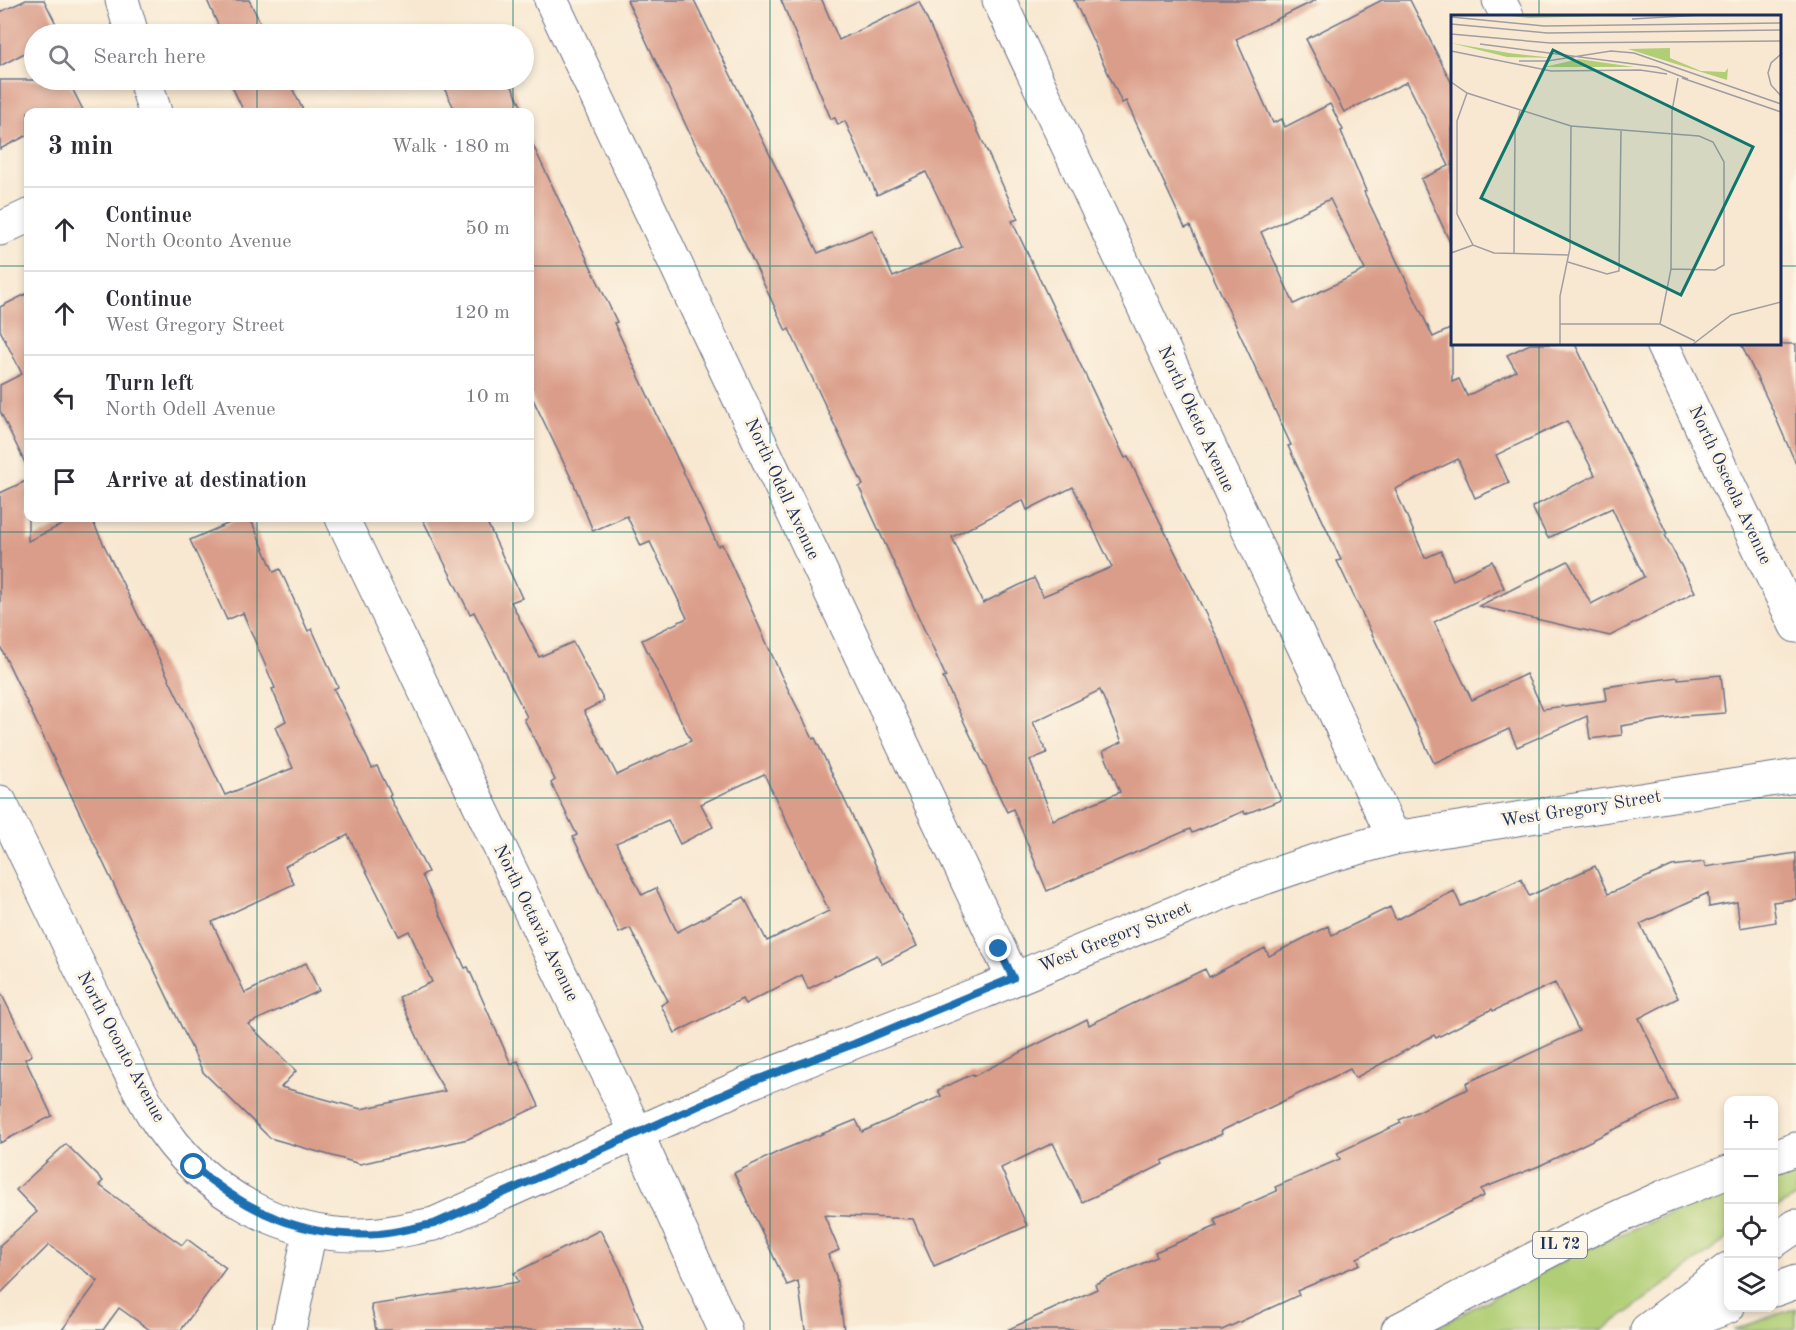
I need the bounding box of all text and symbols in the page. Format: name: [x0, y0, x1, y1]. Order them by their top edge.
inset map: [1451, 15, 1781, 345]
search box: [24, 24, 534, 90]
icon: search: [45, 41, 78, 74]
text: Search here: [93, 46, 206, 68]
text: 3 min: [48, 134, 113, 160]
text: Walk · 180 m: [391, 137, 510, 157]
text: Continue: [105, 205, 192, 227]
icon: ahead: [48, 213, 81, 246]
text: 50 m: [465, 219, 510, 239]
text: North Oconto Avenue: [105, 232, 291, 252]
text: Continue: [105, 289, 192, 311]
icon: ahead: [48, 297, 81, 330]
text: 120 m: [454, 303, 510, 323]
text: West Gregory Street: [105, 316, 285, 336]
street label: North Oketo Avenue: [1154, 343, 1238, 495]
text: Turn left: [105, 373, 194, 395]
icon: left: [48, 381, 81, 414]
text: 10 m: [465, 387, 510, 407]
text: North Odell Avenue: [105, 400, 276, 420]
street label: North Osceola Avenue: [1685, 403, 1775, 567]
street label: North Odell Avenue: [741, 416, 823, 562]
icon: arrive: [48, 465, 81, 498]
text: Arrive at destination: [105, 470, 307, 492]
street label: West Gregory Street: [1500, 787, 1662, 831]
street label: North Octavia Avenue: [490, 842, 582, 1004]
street label: West Gregory Street: [1037, 898, 1193, 976]
route end: [985, 935, 1011, 961]
street label: North Oconto Avenue: [74, 969, 168, 1125]
map controls: [1724, 1096, 1778, 1312]
button: +: [1724, 1096, 1778, 1150]
button: −: [1724, 1150, 1778, 1204]
route start: [180, 1153, 206, 1179]
button: locate: [1724, 1204, 1778, 1258]
road number: IL 72: [1533, 1232, 1587, 1258]
button: layers: [1724, 1258, 1778, 1312]

